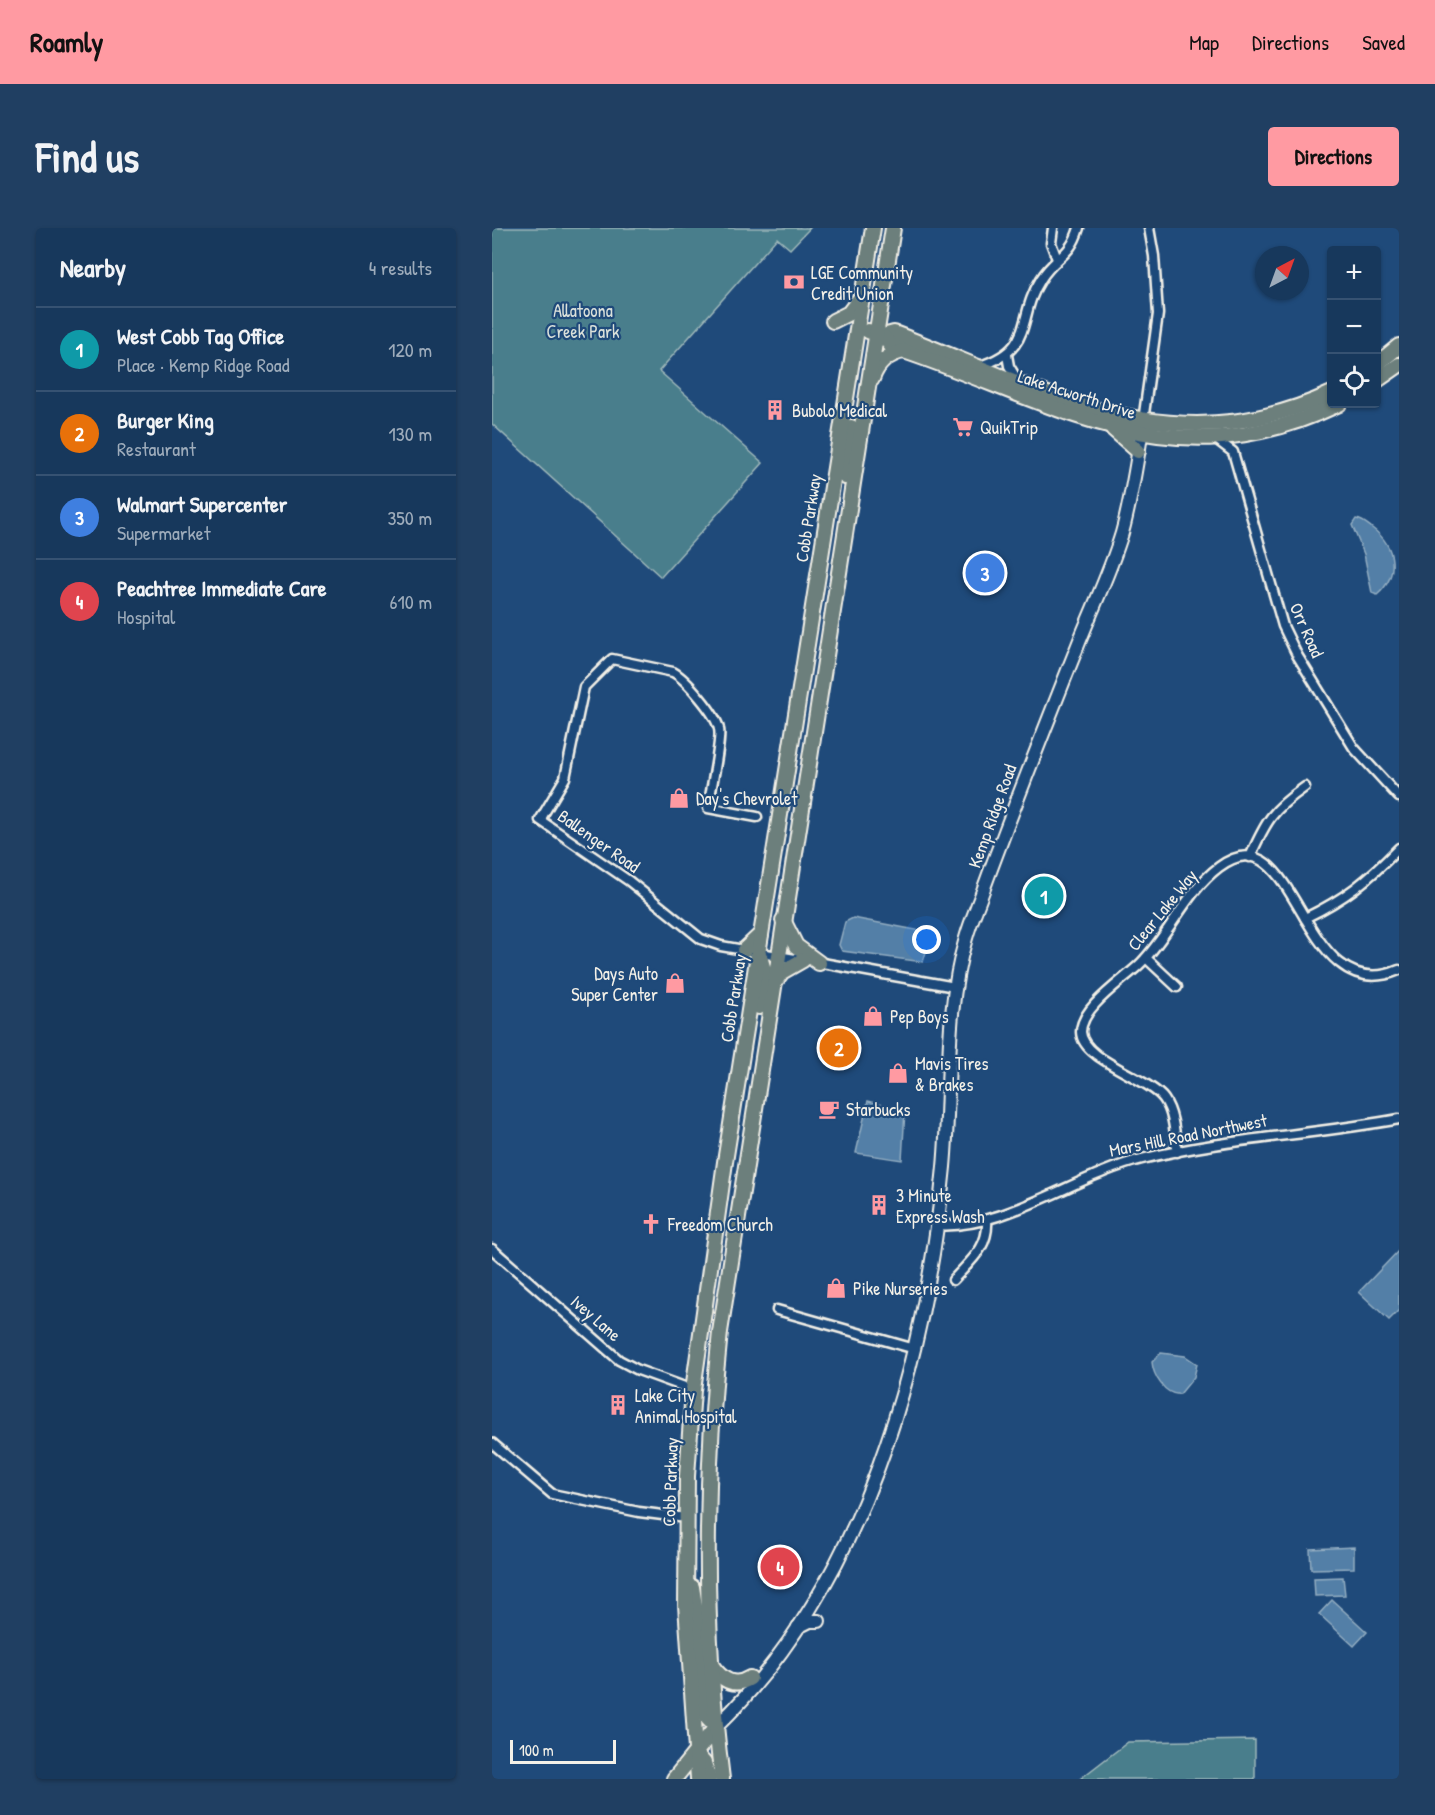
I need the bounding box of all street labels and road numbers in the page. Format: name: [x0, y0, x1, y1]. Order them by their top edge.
street label: Lake Acworth Drive: [1015, 363, 1139, 425]
street label: Cobb Parkway: [789, 472, 827, 564]
street label: Orr Road: [1284, 599, 1330, 661]
street label: Kemp Ridge Road: [962, 761, 1022, 871]
street label: Ballenger Road: [553, 804, 645, 878]
street label: Clear Lake Way: [1121, 864, 1203, 956]
street label: Cobb Parkway: [714, 952, 752, 1044]
street label: Mars Hill Road Northwest: [1107, 1107, 1270, 1163]
street label: Ivey Lane: [565, 1289, 627, 1347]
street label: Cobb Parkway: [656, 1437, 684, 1527]

